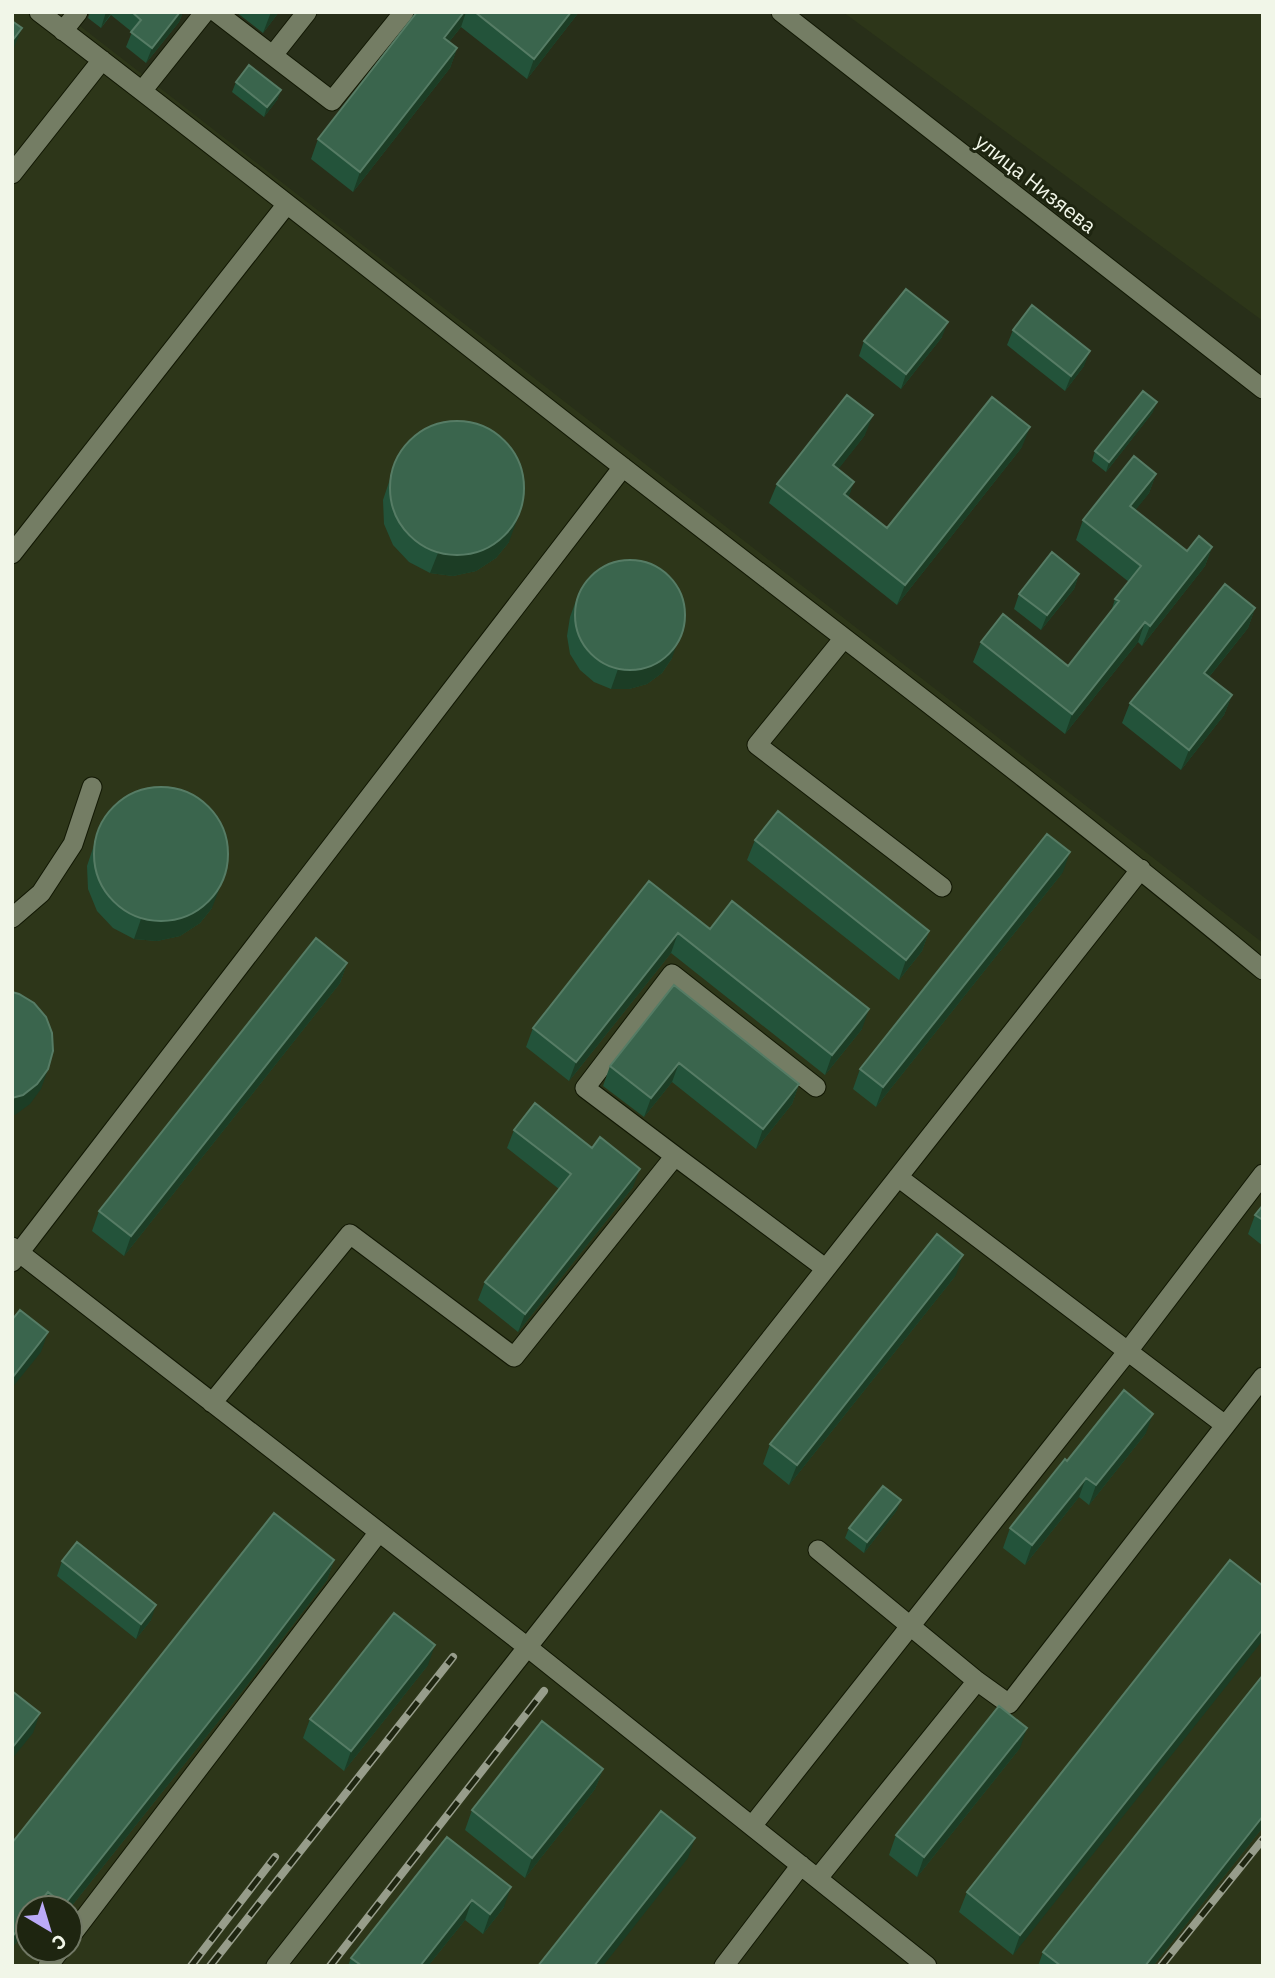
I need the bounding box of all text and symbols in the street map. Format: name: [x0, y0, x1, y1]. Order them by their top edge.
street label: улица Низяева: [970, 127, 1102, 239]
north arrow: [14, 1894, 84, 1964]
text: С: [47, 1929, 72, 1956]

